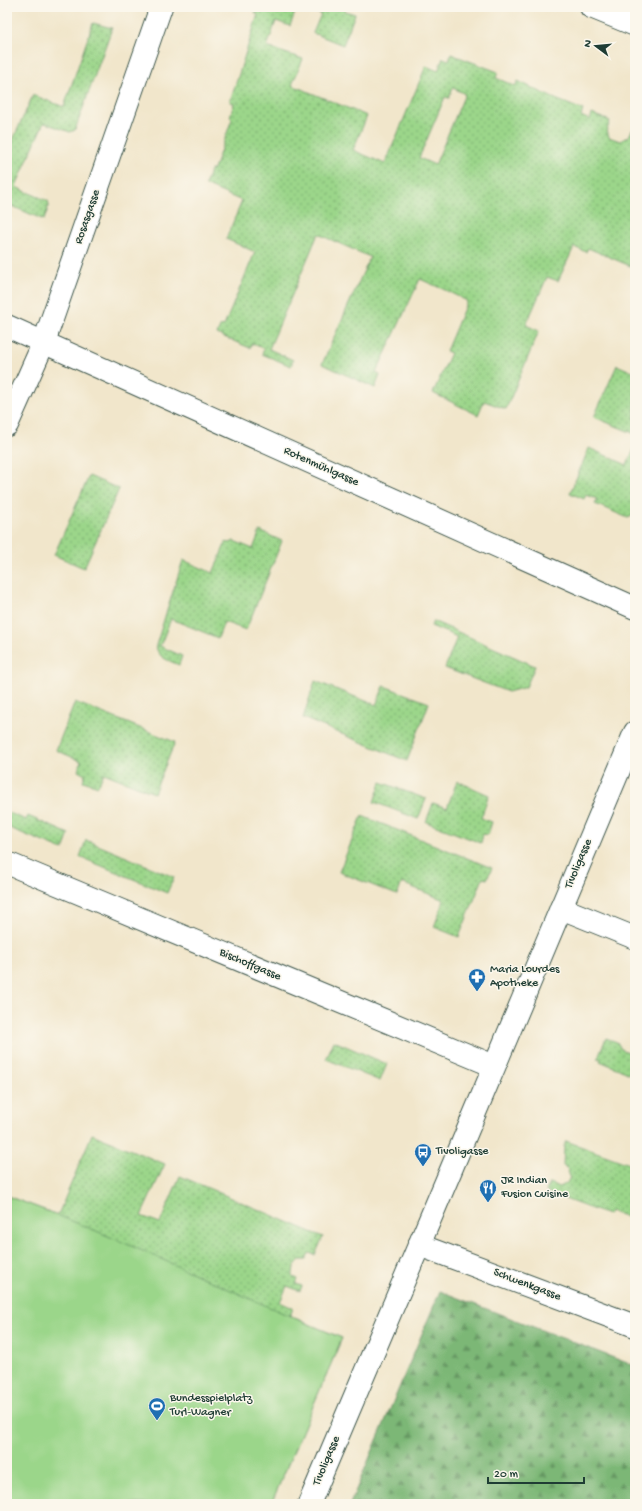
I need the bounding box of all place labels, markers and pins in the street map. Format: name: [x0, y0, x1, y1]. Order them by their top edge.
place label: Maria Lourdes Apotheke: [490, 963, 560, 991]
pharmacy icon: Maria Lourdes Apotheke: [467, 967, 487, 992]
bus stop icon: Tivoligasse: [413, 1142, 433, 1167]
place label: Tivoligasse: [435, 1145, 489, 1159]
place label: JR Indian Fusion Cuisine: [500, 1174, 569, 1202]
restaurant icon: JR Indian Fusion Cuisine: [478, 1178, 498, 1203]
place label: Bundesspielplatz Turl-Wagner: [169, 1392, 253, 1420]
sports icon: Bundesspielplatz Turl-Wagner: [147, 1396, 167, 1421]

